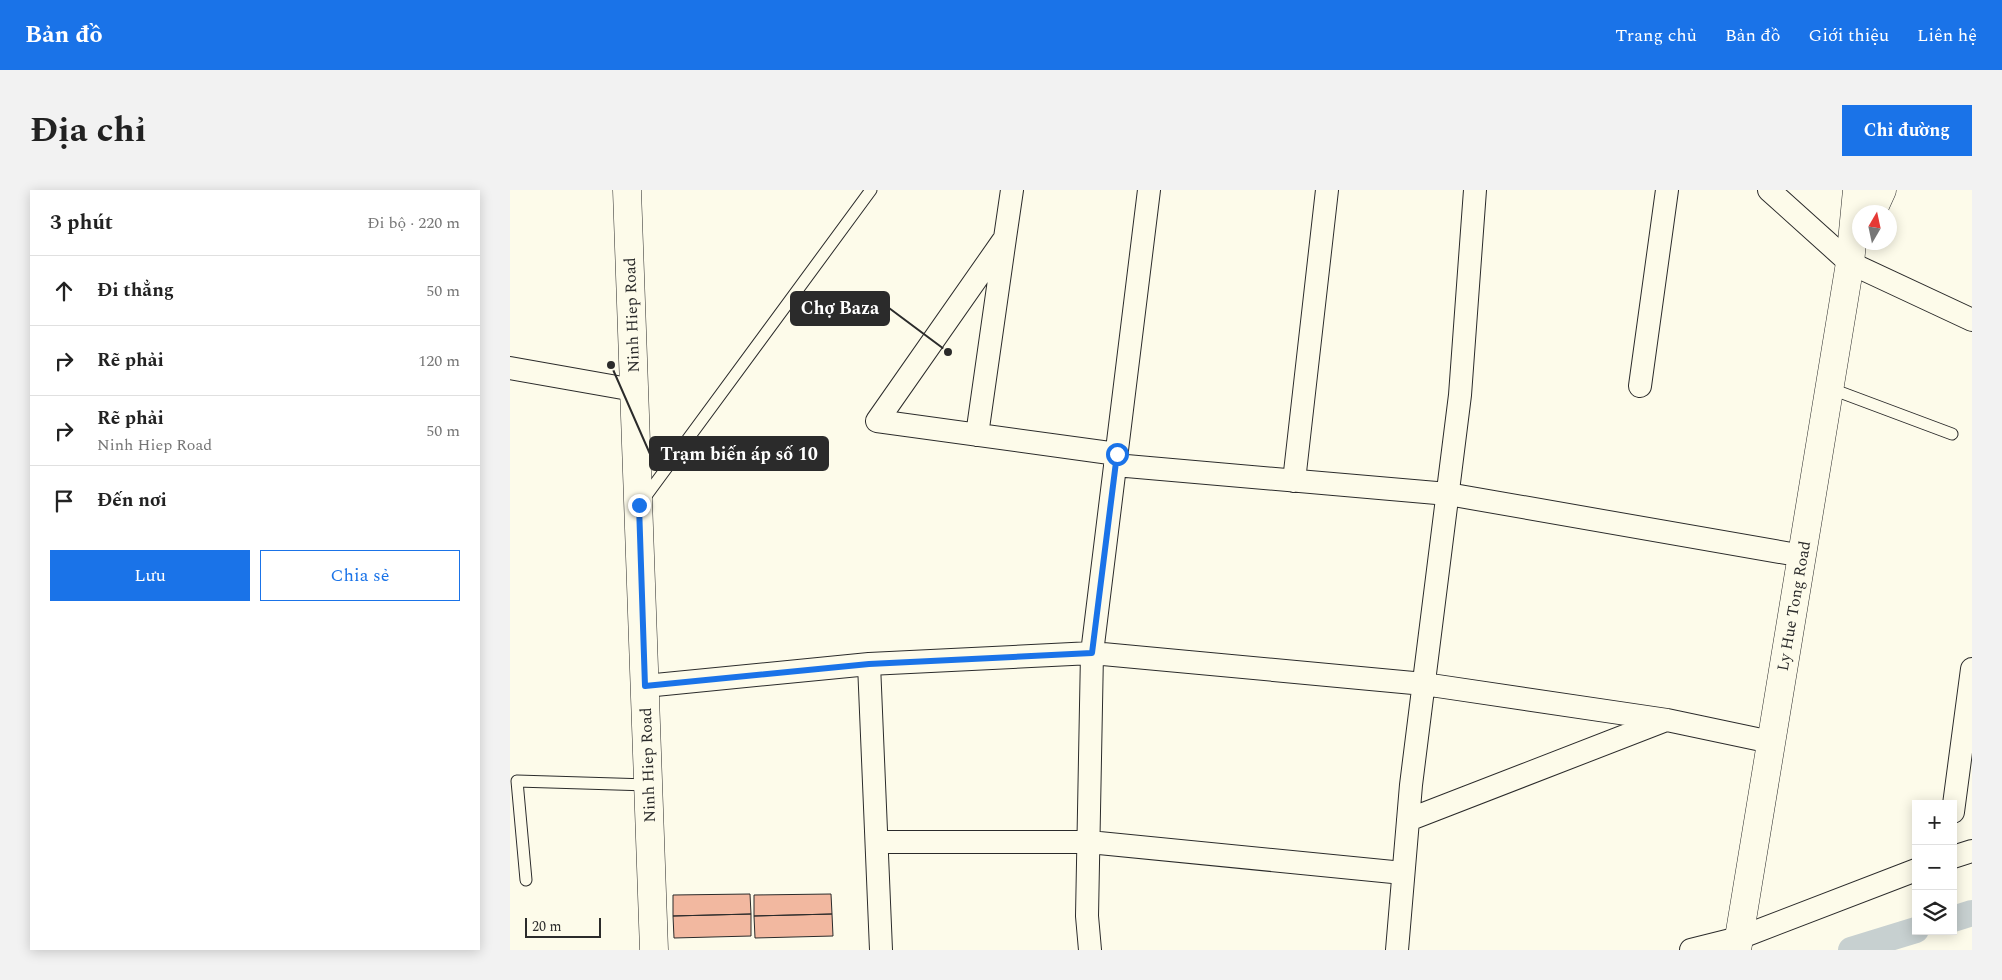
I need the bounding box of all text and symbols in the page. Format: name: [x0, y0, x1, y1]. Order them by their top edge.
text: Bản đồ: [25, 17, 103, 53]
text: Trang chủ: [1615, 22, 1697, 49]
text: Bản đồ: [1725, 22, 1781, 49]
text: Giới thiệu: [1809, 22, 1889, 49]
text: Liên hệ: [1917, 22, 1977, 49]
text: Địa chỉ: [30, 104, 146, 157]
button: Chỉ đường: [1842, 105, 1972, 156]
north arrow: [1852, 205, 1897, 250]
text: 3 phút: [50, 207, 113, 239]
text: Đi bộ · 220 m: [367, 211, 460, 235]
street label: Ninh Hiep Road: [618, 257, 646, 373]
text: Đi thẳng: [97, 276, 174, 305]
icon: ahead: [50, 277, 78, 305]
text: 50 m: [426, 279, 460, 303]
callout: Chợ Baza: [791, 292, 889, 325]
text: Chợ Baza: [801, 295, 880, 322]
text: Rẽ phải: [97, 346, 164, 375]
icon: right: [50, 347, 78, 375]
text: 120 m: [418, 349, 460, 373]
text: Rẽ phải: [97, 404, 164, 433]
icon: right: [50, 417, 78, 445]
text: 50 m: [426, 419, 460, 443]
text: Ninh Hiep Road: [97, 433, 212, 457]
callout: Trạm biến áp số 10: [650, 437, 828, 470]
text: Trạm biến áp số 10: [660, 441, 818, 468]
route start: [1106, 443, 1129, 466]
text: Đến nơi: [97, 486, 167, 515]
icon: arrive: [50, 487, 78, 515]
route end: [628, 494, 651, 517]
street label: Ly Hue Tong Road: [1771, 539, 1817, 673]
button: Lưu: [50, 550, 250, 601]
button: Chia sẻ: [260, 550, 460, 601]
street label: Ninh Hiep Road: [634, 707, 662, 823]
map controls: [1912, 800, 1957, 935]
button: +: [1912, 800, 1957, 845]
button: −: [1912, 845, 1957, 890]
button: layers: [1912, 890, 1957, 935]
scale bar: [525, 915, 601, 938]
text: 20 m: [532, 916, 562, 937]

